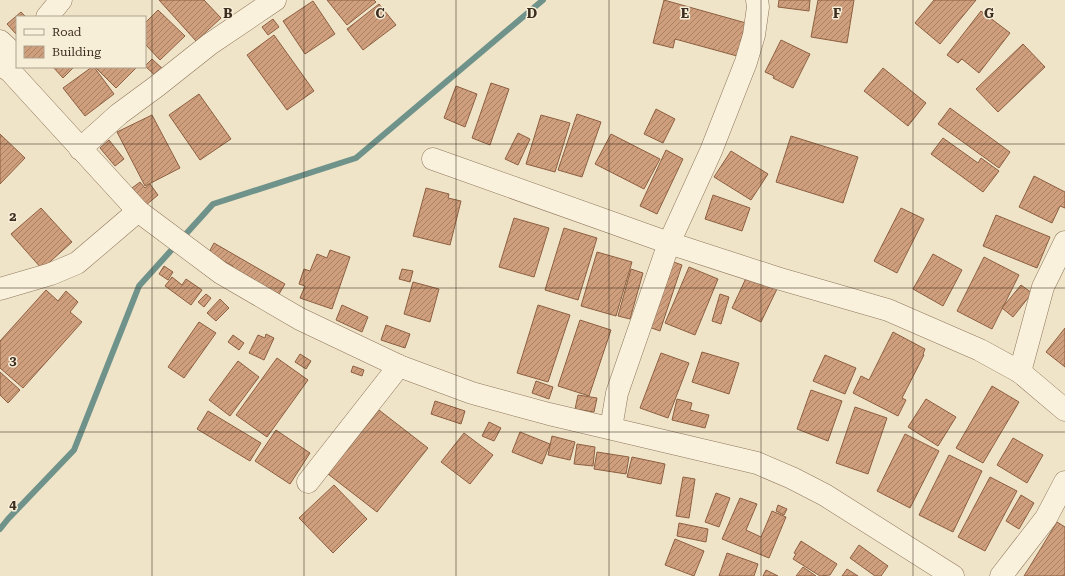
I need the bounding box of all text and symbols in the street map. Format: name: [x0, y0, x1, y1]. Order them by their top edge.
text: B: [223, 6, 233, 21]
text: C: [375, 6, 385, 21]
text: D: [527, 6, 537, 21]
text: E: [681, 6, 689, 21]
text: F: [833, 6, 841, 21]
text: G: [984, 6, 994, 21]
legend: [16, 16, 146, 68]
text: Road: [52, 25, 82, 39]
text: Building: [52, 45, 101, 59]
text: 2: [9, 209, 17, 224]
text: 3: [9, 353, 17, 368]
text: 4: [9, 497, 17, 512]

